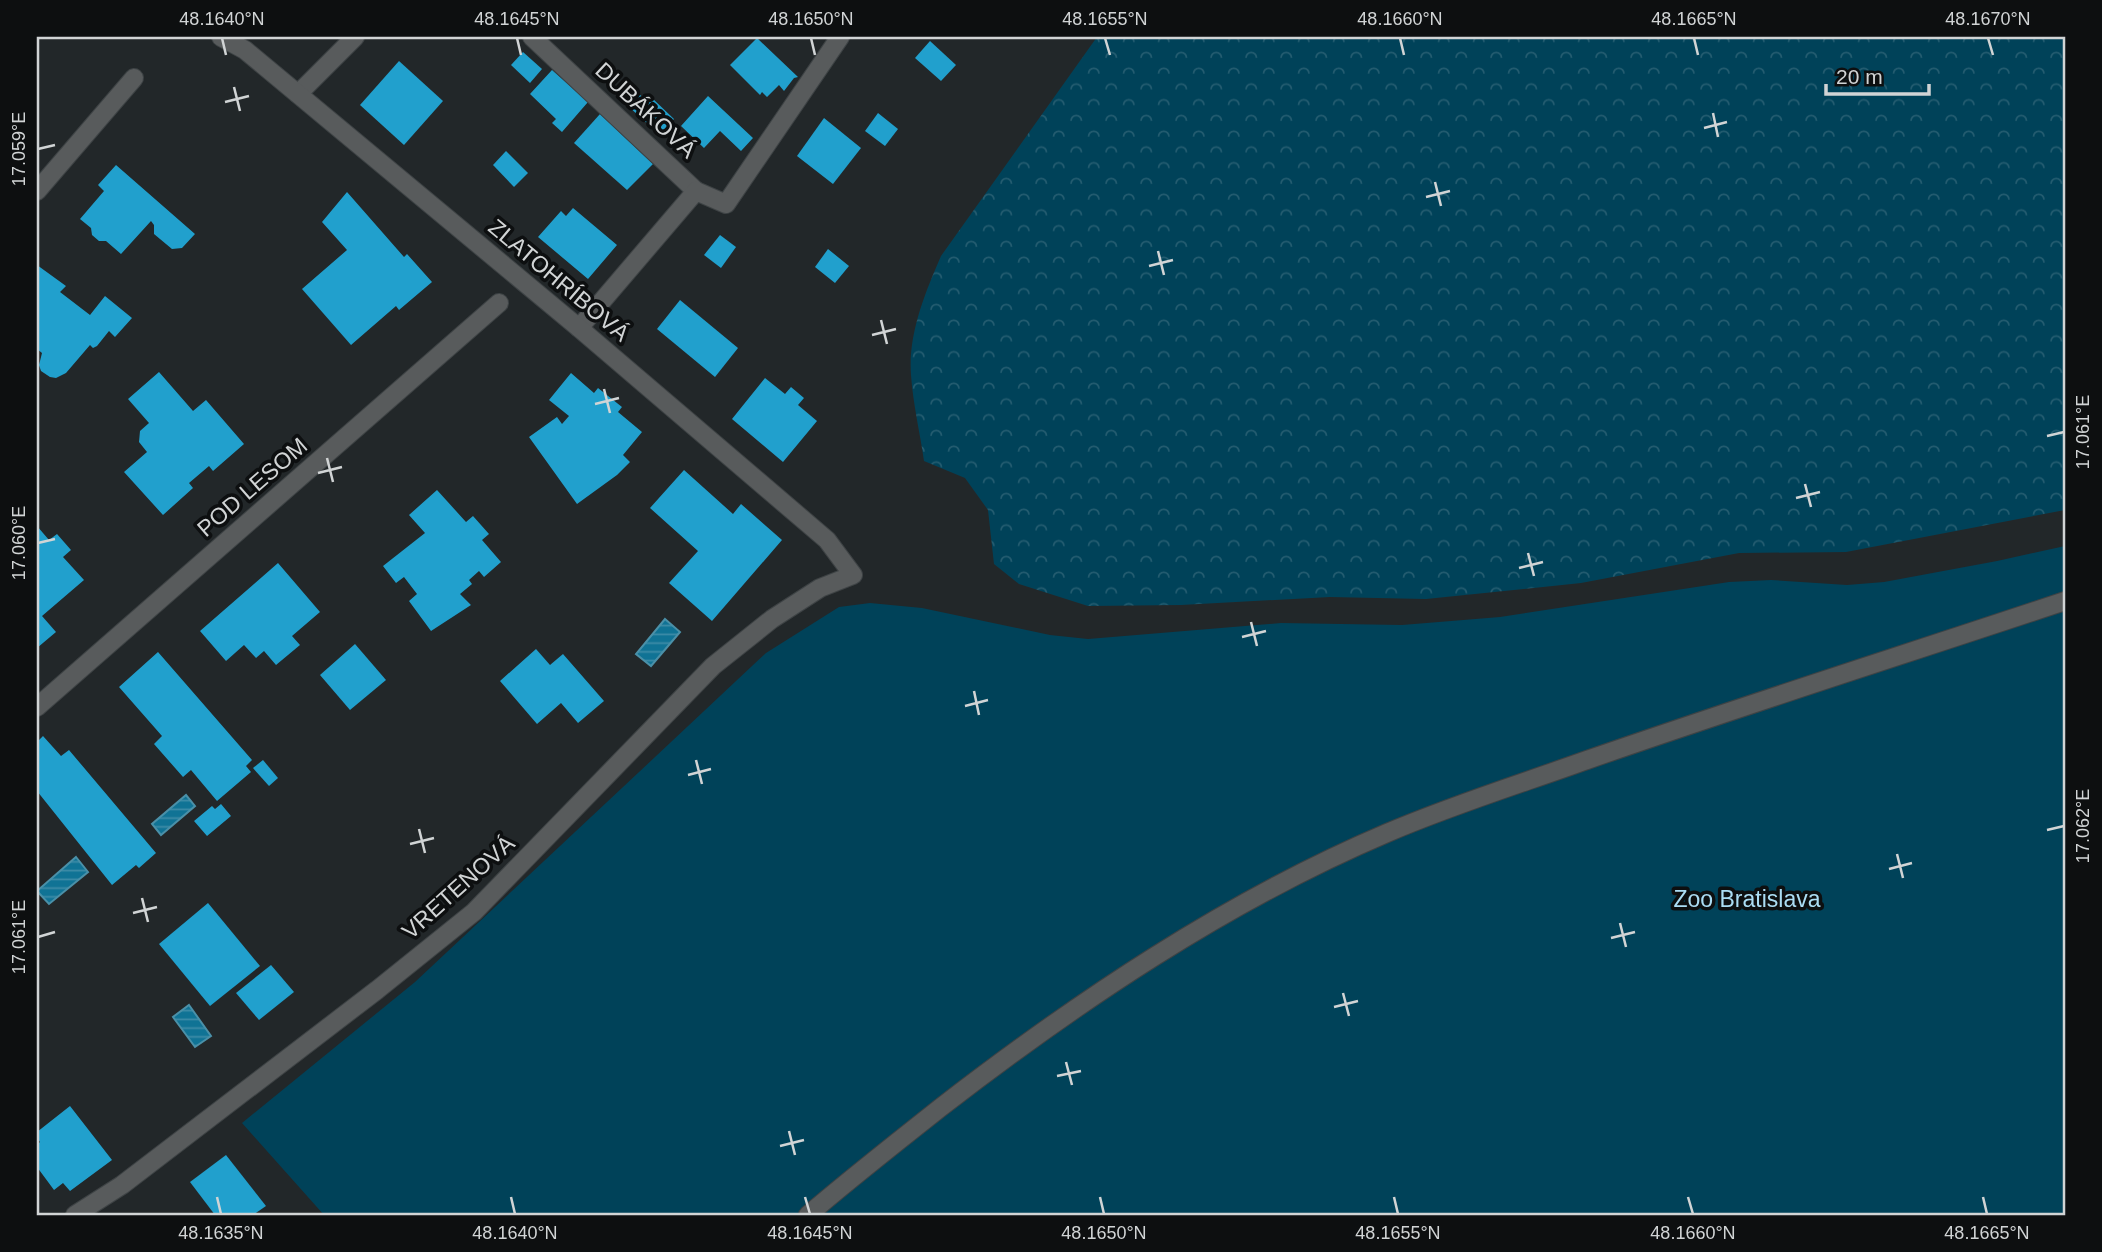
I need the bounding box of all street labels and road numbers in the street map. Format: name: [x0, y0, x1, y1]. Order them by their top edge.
street label: DUBÁKOVÁ: [590, 57, 702, 164]
street label: ZLATOHRÍBOVÁ: [483, 214, 635, 347]
street label: POD LESOM: [192, 432, 312, 542]
street label: VRETENOVÁ: [397, 829, 520, 944]

